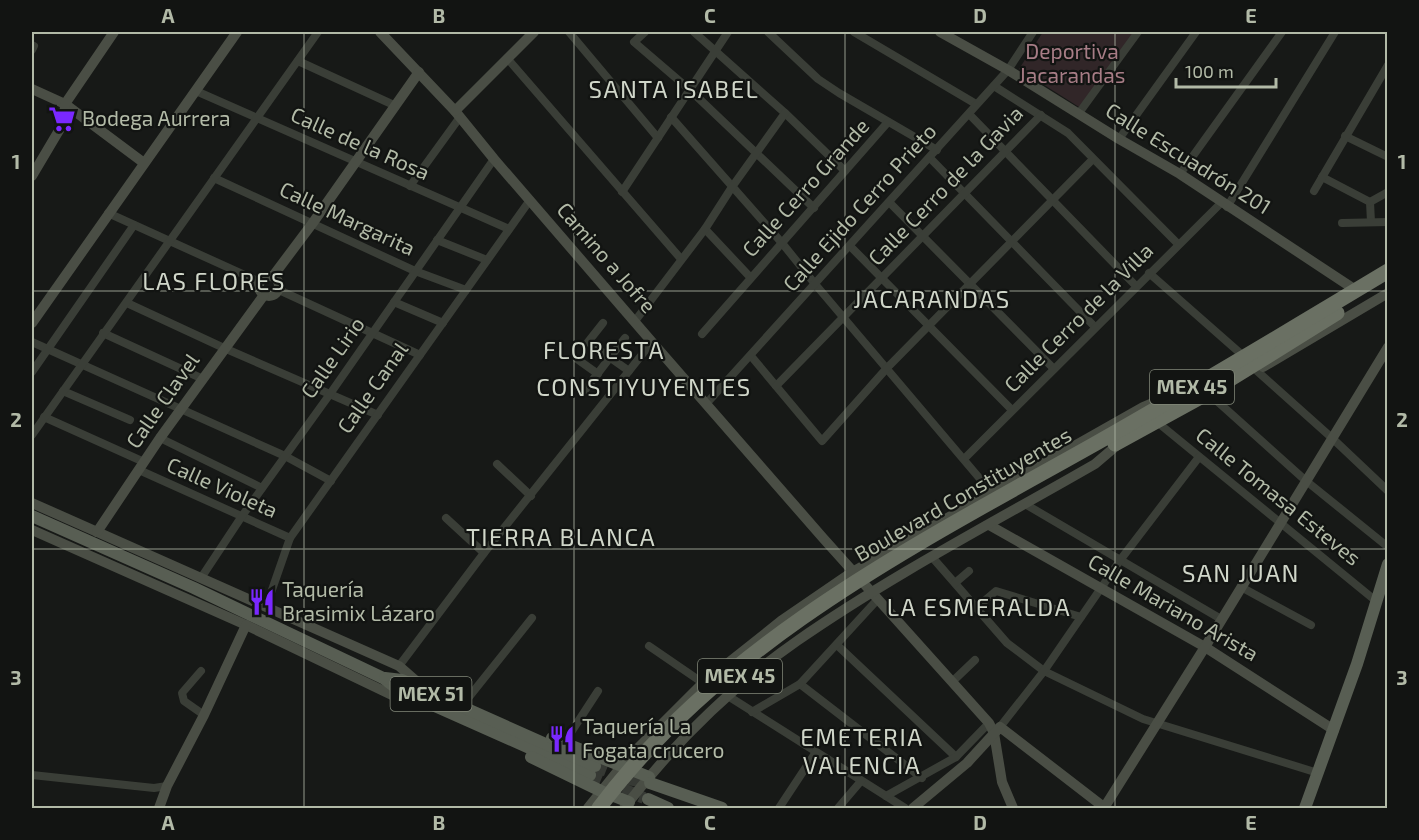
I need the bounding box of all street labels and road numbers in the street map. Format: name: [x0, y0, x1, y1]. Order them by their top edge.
street label: Calle Escuadrón 201: [1102, 97, 1276, 219]
street label: Calle Cerro de la Gavia: [863, 100, 1027, 270]
street label: Calle de la Rosa: [287, 101, 434, 184]
street label: Calle Cerro Grande: [736, 113, 873, 261]
street label: Calle Ejido Cerro Prieto: [777, 118, 941, 296]
street label: Calle Margarita: [276, 175, 419, 260]
street label: Camino a Jofre: [552, 197, 662, 317]
street label: Calle Cerro de la Villa: [998, 237, 1158, 397]
street label: Calle Lirio: [295, 312, 369, 403]
street label: Calle Canal: [331, 336, 413, 437]
street label: Calle Clavel: [120, 347, 204, 452]
road number: MEX 45: [1150, 370, 1234, 404]
street label: Boulevard Constituyentes: [849, 421, 1075, 566]
street label: Calle Tomasa Esteves: [1192, 422, 1366, 570]
street label: Calle Violeta: [163, 451, 282, 522]
street label: Calle Mariano Arista: [1084, 548, 1263, 666]
road number: MEX 45: [698, 659, 782, 693]
road number: MEX 51: [390, 677, 472, 711]

